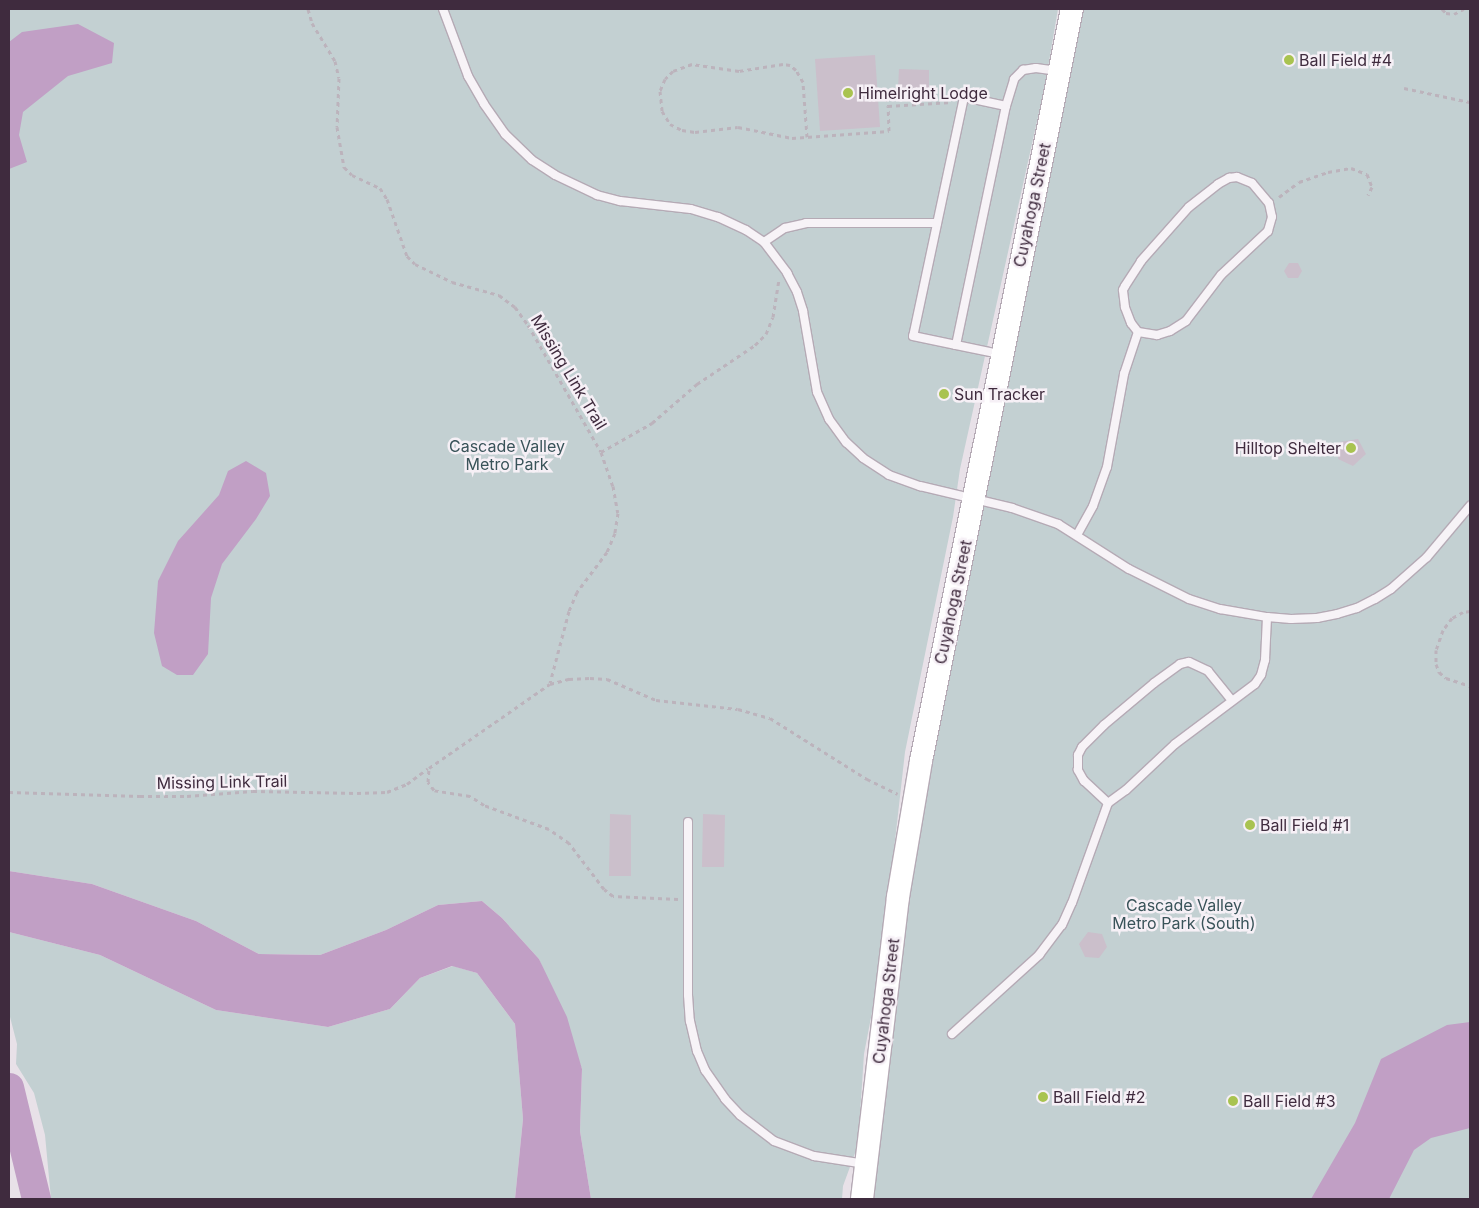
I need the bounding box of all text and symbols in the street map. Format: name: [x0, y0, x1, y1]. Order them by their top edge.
place label: Ball Field #4: [1299, 50, 1392, 70]
marker: Ball Field #4: [1283, 54, 1295, 66]
place label: Himelright Lodge: [858, 83, 988, 103]
marker: Himelright Lodge: [842, 87, 854, 99]
street label: Cuyahoga Street: [1009, 141, 1055, 269]
street label: Missing Link Trail: [527, 311, 611, 433]
place label: Sun Tracker: [954, 384, 1045, 404]
marker: Sun Tracker: [938, 388, 950, 400]
park label: Cascade Valley Metro Park: [449, 436, 565, 474]
place label: Hilltop Shelter: [1235, 438, 1341, 458]
marker: Hilltop Shelter: [1345, 442, 1357, 454]
street label: Cuyahoga Street: [930, 538, 976, 666]
street label: Missing Link Trail: [156, 771, 288, 793]
place label: Ball Field #1: [1260, 815, 1349, 835]
marker: Ball Field #1: [1244, 819, 1256, 831]
park label: Cascade Valley Metro Park (South): [1112, 895, 1256, 933]
street label: Cuyahoga Street: [869, 937, 903, 1065]
place label: Ball Field #2: [1053, 1087, 1145, 1107]
marker: Ball Field #2: [1037, 1091, 1049, 1103]
place label: Ball Field #3: [1243, 1091, 1336, 1111]
marker: Ball Field #3: [1227, 1095, 1239, 1107]

